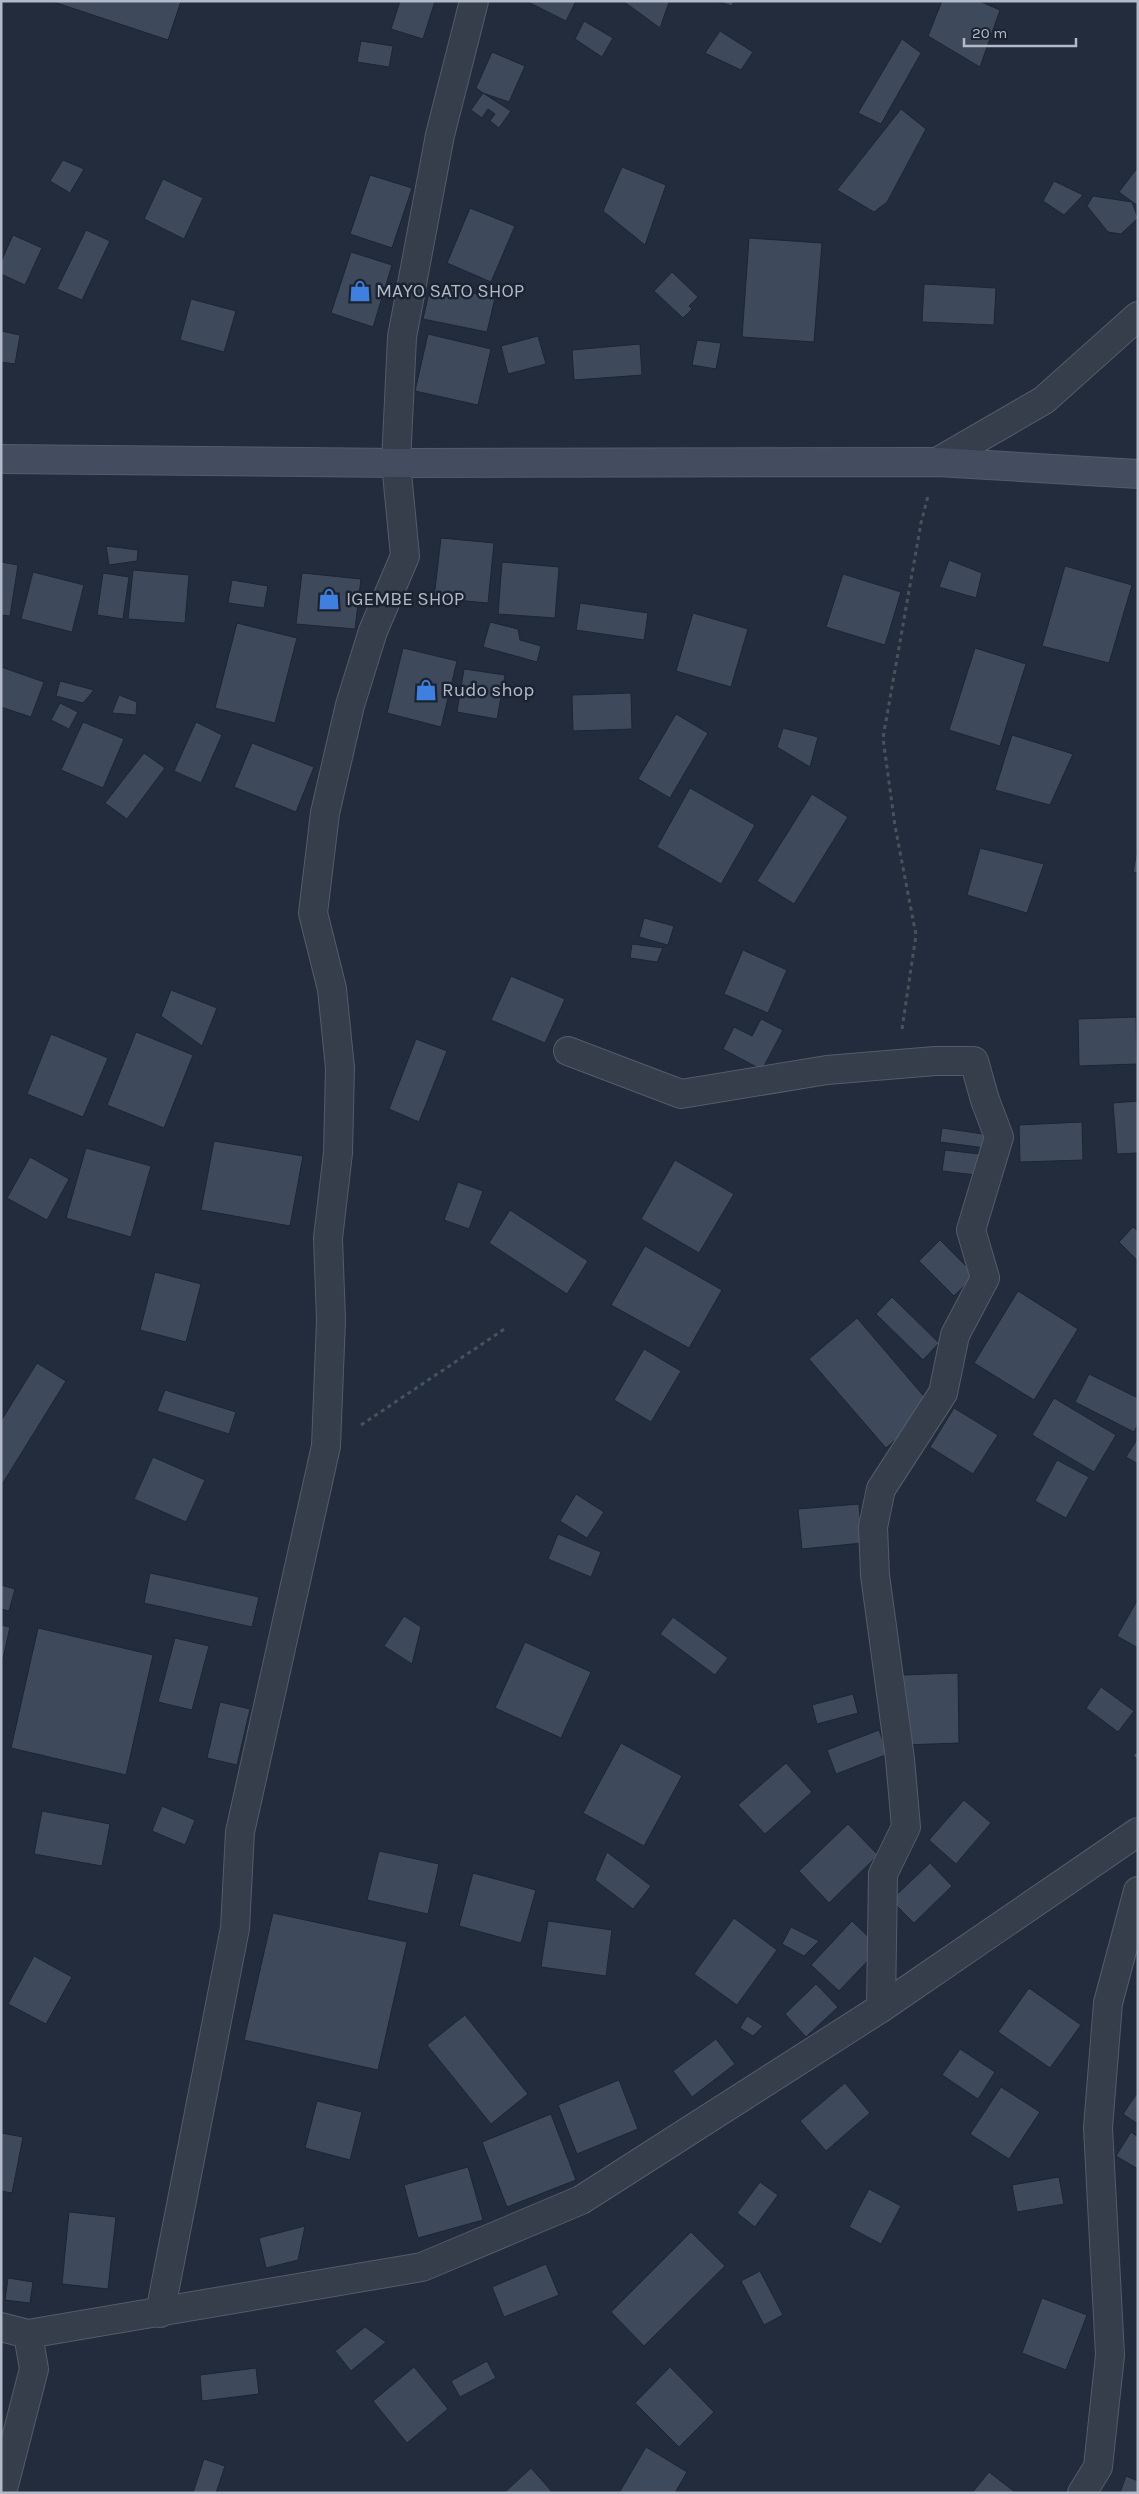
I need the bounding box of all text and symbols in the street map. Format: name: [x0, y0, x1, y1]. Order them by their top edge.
scale bar: [964, 15, 1076, 47]
text: 20 m: [972, 24, 1007, 42]
shop icon: MAYO SATO SHOP: [347, 278, 373, 304]
place label: MAYO SATO SHOP: [376, 280, 524, 302]
shop icon: IGEMBE SHOP: [316, 586, 342, 612]
place label: IGEMBE SHOP: [346, 588, 464, 610]
shop icon: Rudo shop: [413, 677, 439, 703]
place label: Rudo shop: [442, 679, 534, 701]

